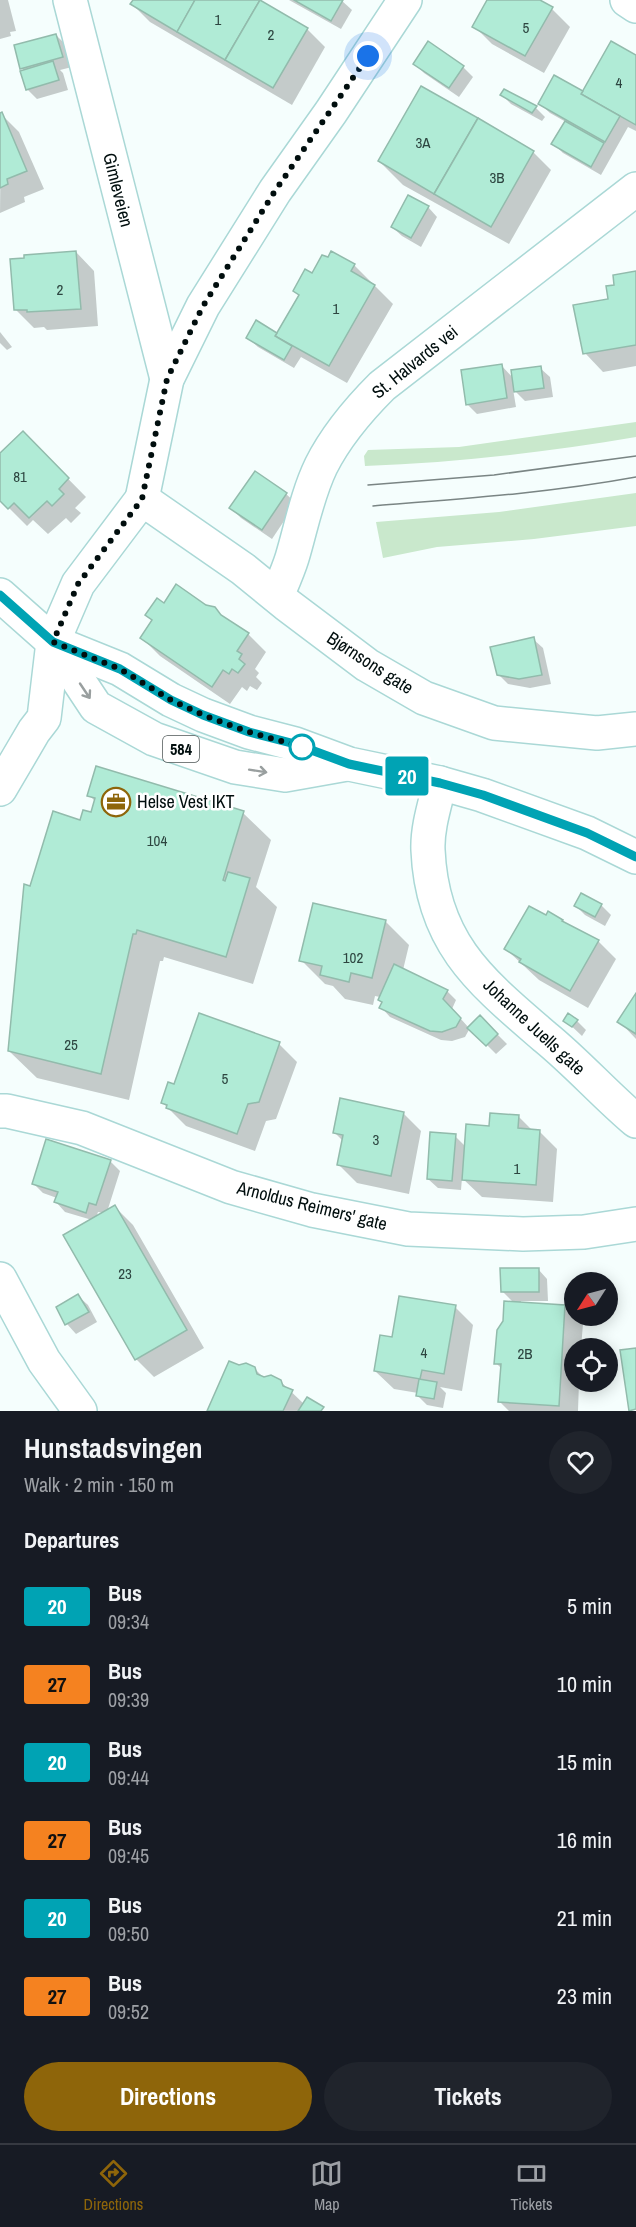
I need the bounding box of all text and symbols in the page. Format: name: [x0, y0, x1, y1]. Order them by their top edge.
house number: 1: [215, 9, 222, 30]
house number: 5: [523, 17, 530, 38]
house number: 2: [268, 24, 275, 45]
your location: [353, 41, 383, 71]
house number: 4: [616, 72, 623, 93]
house number: 3A: [415, 132, 431, 153]
street label: Gimleveien: [97, 150, 140, 230]
house number: 3B: [489, 167, 505, 188]
house number: 2: [57, 279, 64, 300]
house number: 1: [333, 298, 340, 319]
street label: St. Halvards vei: [366, 319, 463, 404]
house number: 81: [13, 466, 27, 487]
street label: Bjørnsons gate: [322, 625, 418, 700]
one-way arrow: [80, 682, 92, 699]
unlabelled marker: [289, 734, 315, 760]
road number: 584: [163, 736, 199, 762]
line badge: 20: [380, 756, 434, 796]
text: 20: [397, 762, 417, 791]
one-way arrow: [248, 765, 268, 776]
office icon: Helse Vest IKT: [100, 786, 132, 818]
place label: Helse Vest IKT: [137, 789, 235, 814]
house number: 104: [147, 830, 167, 851]
house number: 102: [343, 947, 363, 968]
street label: Johanne Juells gate: [478, 973, 591, 1081]
house number: 25: [64, 1034, 78, 1055]
house number: 5: [222, 1068, 229, 1089]
house number: 3: [373, 1129, 380, 1150]
house number: 1: [514, 1158, 521, 1179]
street label: Arnoldus Reimers' gate: [234, 1175, 390, 1236]
house number: 23: [118, 1263, 132, 1284]
north arrow: [564, 1272, 618, 1326]
map controls: [564, 1272, 618, 1392]
button: locate: [564, 1338, 618, 1392]
house number: 4: [421, 1342, 428, 1363]
house number: 2B: [517, 1343, 533, 1364]
text: Hunstadsvingen: [24, 1429, 203, 1467]
button: heart: [549, 1431, 612, 1494]
text: Walk · 2 min · 150 m: [24, 1471, 174, 1498]
text: Departures: [24, 1525, 119, 1555]
text: Bus: [108, 1578, 142, 1608]
text: 5 min: [567, 1591, 612, 1621]
text: 20: [47, 1592, 67, 1621]
text: 09:34: [108, 1608, 149, 1635]
text: Bus: [108, 1656, 142, 1686]
text: 10 min: [557, 1669, 612, 1699]
text: 27: [47, 1670, 67, 1699]
text: 09:39: [108, 1686, 149, 1713]
text: Bus: [108, 1734, 142, 1764]
text: 15 min: [557, 1747, 612, 1777]
text: 20: [47, 1748, 67, 1777]
text: 09:44: [108, 1764, 149, 1791]
text: Bus: [108, 1812, 142, 1842]
text: 16 min: [557, 1825, 612, 1855]
text: 27: [47, 1826, 67, 1855]
text: 09:45: [108, 1842, 149, 1869]
text: Bus: [108, 1890, 142, 1920]
text: 21 min: [557, 1903, 612, 1933]
text: 20: [47, 1904, 67, 1933]
text: 09:50: [108, 1920, 149, 1947]
text: Bus: [108, 1968, 142, 1998]
text: 23 min: [557, 1981, 612, 2011]
text: 27: [47, 1982, 67, 2011]
text: 09:52: [108, 1998, 149, 2025]
button: Directions: [24, 2062, 312, 2131]
button: Tickets: [324, 2062, 612, 2131]
tab: Directions: [84, 2157, 143, 2215]
tab: Map: [310, 2157, 343, 2215]
tab: Tickets: [510, 2157, 552, 2215]

